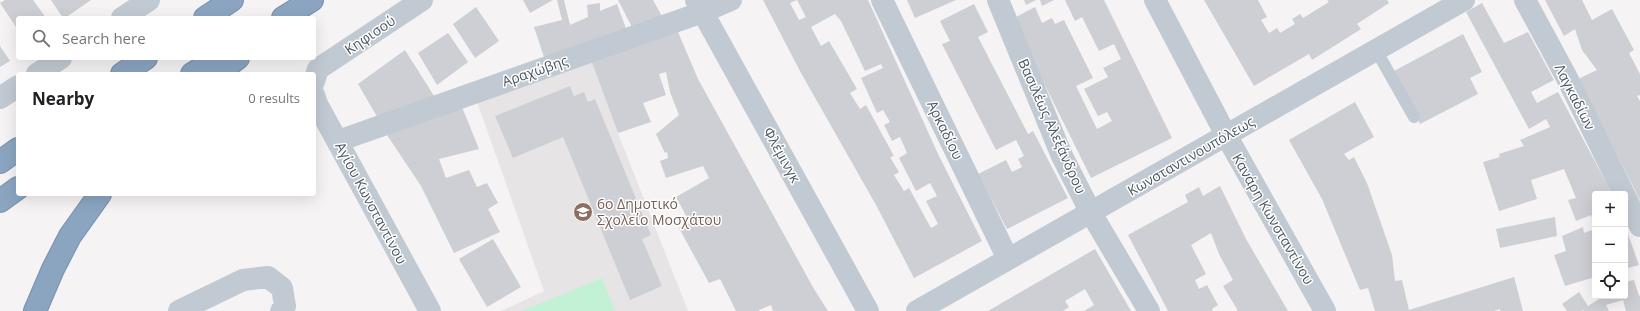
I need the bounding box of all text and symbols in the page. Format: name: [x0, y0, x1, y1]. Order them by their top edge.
street label: Κηφισού: [341, 11, 399, 59]
search box: [16, 16, 316, 60]
icon: search: [30, 27, 52, 49]
text: Search here: [62, 28, 146, 48]
street label: Αραχώβης: [499, 50, 570, 91]
street label: Βασιλέως Αλεξάνδρου: [1014, 55, 1091, 196]
street label: Λαγκαδίων: [1551, 61, 1600, 133]
text: Nearby: [32, 87, 94, 110]
text: 0 results: [248, 89, 300, 107]
street label: Αρκαδίου: [923, 97, 968, 162]
street label: Κωνσταντινουπόλεως: [1124, 111, 1258, 200]
street label: Φλέμινγκ: [759, 124, 806, 187]
street label: Αγίου Κωνσταντίνου: [331, 138, 412, 267]
street label: Κανάρη Κωνσταντίνου: [1228, 150, 1319, 288]
map controls: [1592, 191, 1628, 299]
button: +: [1592, 191, 1628, 227]
place label: 6ο Δημοτικό Σχολείο Μοσχάτου: [597, 194, 721, 229]
school or university icon: 6ο Δημοτικό Σχολείο Μοσχάτου: [572, 201, 594, 223]
button: −: [1592, 227, 1628, 263]
button: locate: [1592, 263, 1628, 299]

